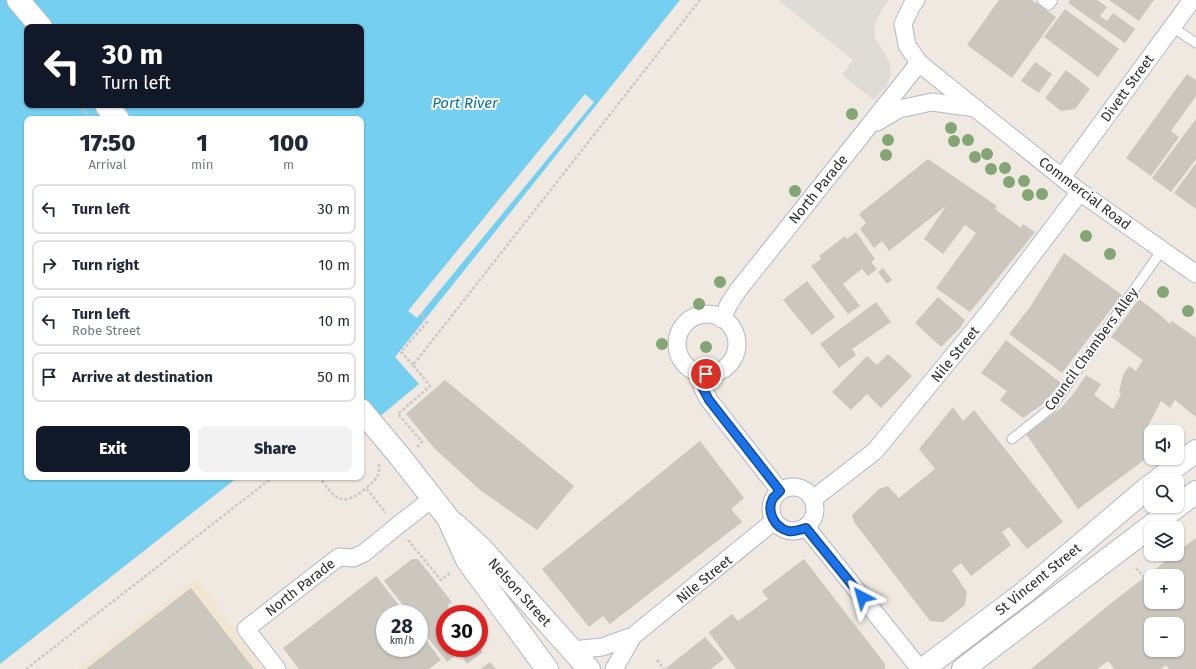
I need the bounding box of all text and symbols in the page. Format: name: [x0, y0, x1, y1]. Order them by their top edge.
text: 30 m: [102, 38, 163, 71]
icon: left: [36, 40, 88, 92]
street label: Divett Street: [1097, 50, 1158, 125]
text: Turn left: [102, 72, 171, 94]
water label: Port River: [432, 94, 499, 112]
text: 17:50: [79, 129, 135, 157]
text: 1: [196, 129, 208, 157]
text: 100: [269, 129, 309, 157]
street label: North Parade: [785, 151, 851, 227]
street label: Commercial Road: [1035, 153, 1134, 233]
text: Arrival: [88, 157, 126, 172]
text: min: [191, 157, 213, 172]
text: m: [283, 157, 294, 172]
icon: left: [38, 198, 60, 220]
text: Turn left: [72, 200, 130, 218]
text: 30 m: [317, 200, 350, 218]
icon: right: [38, 254, 60, 276]
text: Turn right: [72, 256, 139, 274]
text: 10 m: [318, 256, 350, 274]
street label: Council Chambers Alley: [1041, 284, 1142, 414]
text: Turn left: [72, 305, 130, 323]
icon: left: [38, 310, 60, 332]
text: 10 m: [318, 312, 350, 330]
street label: Nile Street: [928, 322, 984, 386]
text: Robe Street: [72, 323, 141, 338]
pin: [689, 357, 723, 391]
icon: arrive: [695, 363, 717, 385]
icon: arrive: [38, 366, 60, 388]
text: Arrive at destination: [72, 368, 213, 386]
text: 50 m: [317, 368, 350, 386]
map controls: [1144, 425, 1184, 657]
button: sound: [1144, 425, 1184, 465]
button: Exit: [36, 426, 190, 472]
button: Share: [198, 426, 352, 472]
button: search: [1144, 473, 1184, 513]
button: layers: [1144, 521, 1184, 561]
street label: St Vincent Street: [992, 539, 1085, 619]
street label: Nile Street: [673, 551, 736, 607]
street label: North Parade: [262, 555, 338, 620]
street label: Nelson Street: [485, 555, 555, 631]
button: +: [1144, 569, 1184, 609]
position arrow: [841, 576, 883, 618]
speed limit sign: 30: [436, 605, 488, 657]
text: 28: [391, 614, 413, 638]
button: −: [1144, 617, 1184, 657]
text: km/h: [390, 635, 414, 647]

